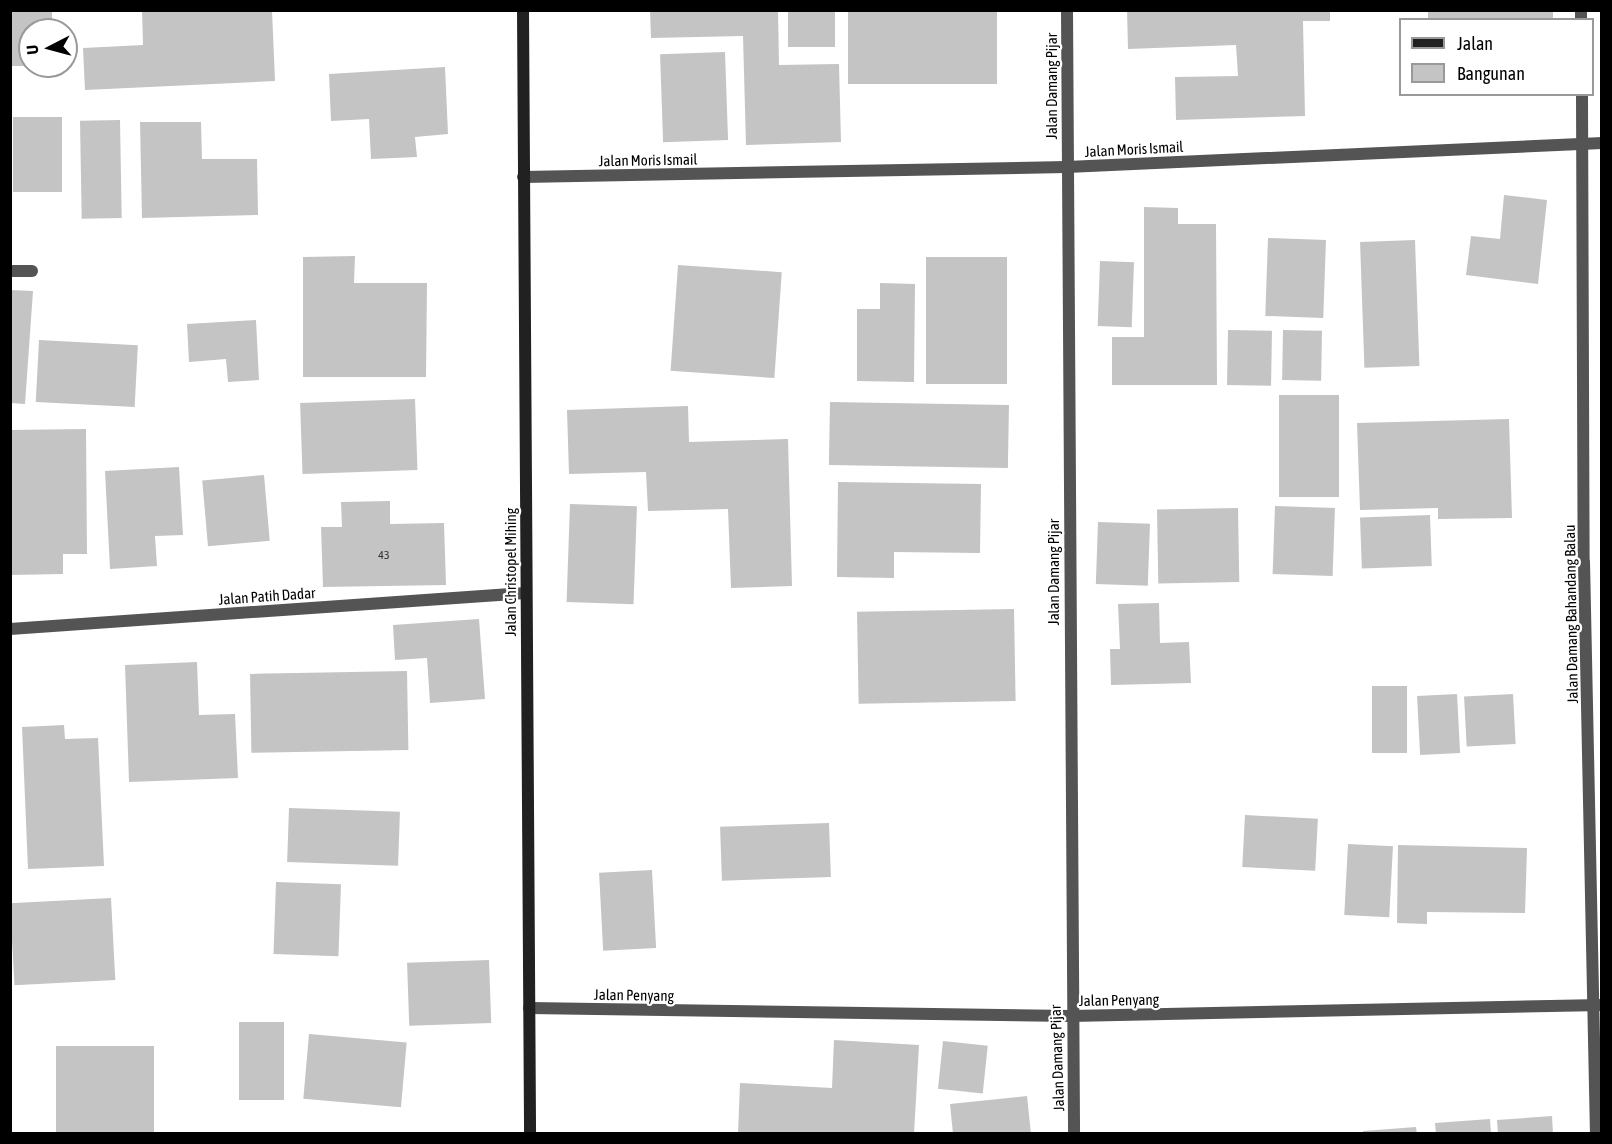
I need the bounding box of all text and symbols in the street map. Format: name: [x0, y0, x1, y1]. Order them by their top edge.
north arrow: [18, 18, 78, 78]
legend: [1399, 18, 1594, 96]
street label: Jalan Damang Pijar: [1043, 33, 1061, 139]
text: Jalan: [1457, 33, 1493, 54]
text: U: [23, 44, 42, 55]
text: Bangunan: [1457, 63, 1525, 84]
street label: Jalan Moris Ismail: [1084, 137, 1184, 161]
street label: Jalan Moris Ismail: [599, 150, 697, 170]
street label: Jalan Christopel Mihing: [502, 508, 520, 636]
street label: Jalan Damang Pijar: [1045, 519, 1063, 625]
street label: Jalan Damang Bahandang Balau: [1560, 524, 1582, 704]
house number: 43: [378, 549, 390, 563]
street label: Jalan Patih Dadar: [218, 584, 316, 608]
street label: Jalan Penyang: [594, 985, 674, 1005]
street label: Jalan Penyang: [1079, 990, 1159, 1010]
street label: Jalan Damang Pijar: [1046, 1005, 1068, 1111]

